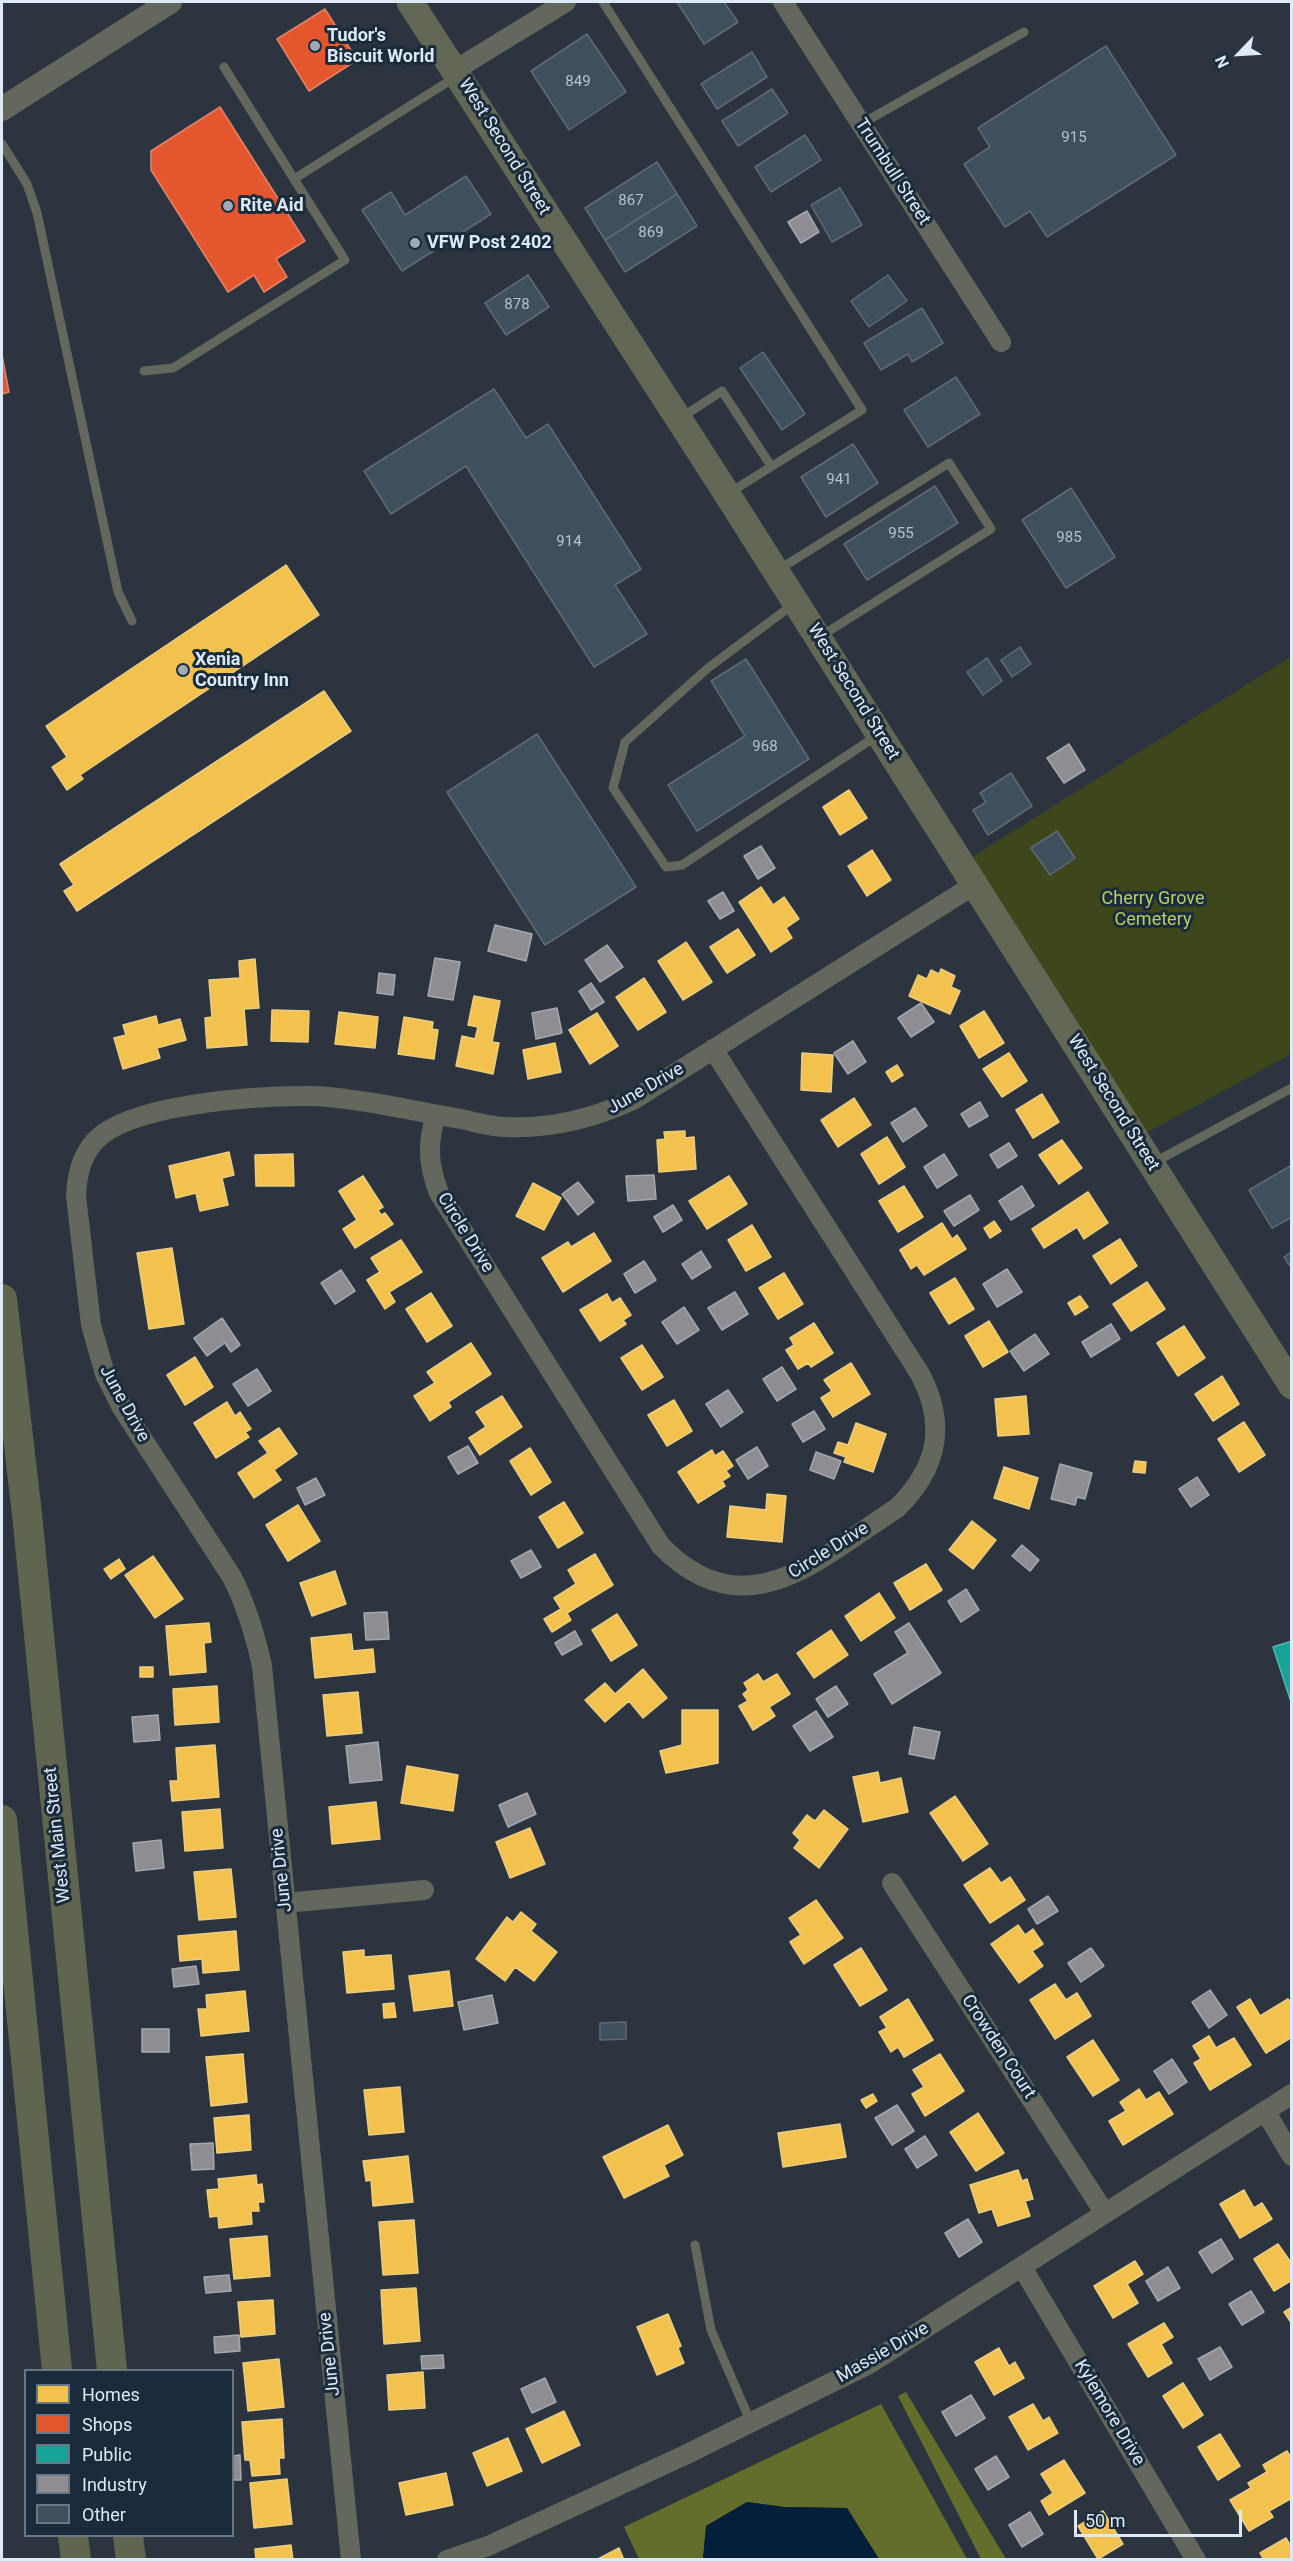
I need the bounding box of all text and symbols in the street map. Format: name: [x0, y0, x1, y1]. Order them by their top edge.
north arrow: [1209, 24, 1269, 84]
place label: Tudor's Biscuit World: [327, 25, 434, 68]
marker: Tudor's Biscuit World: [308, 39, 322, 53]
text: N: [1211, 53, 1233, 71]
house number: 849: [565, 73, 591, 91]
street label: West Second Street: [453, 75, 555, 219]
street label: Trumbull Street: [850, 115, 934, 229]
house number: 915: [1061, 129, 1087, 147]
house number: 867: [618, 192, 644, 210]
place label: Rite Aid: [240, 195, 304, 217]
marker: Rite Aid: [221, 199, 235, 213]
house number: 869: [638, 224, 664, 242]
place label: VFW Post 2402: [427, 232, 552, 254]
marker: VFW Post 2402: [408, 236, 422, 250]
house number: 878: [504, 296, 530, 314]
house number: 941: [826, 471, 852, 489]
house number: 955: [888, 525, 914, 543]
house number: 985: [1056, 529, 1082, 547]
house number: 914: [556, 533, 582, 551]
street label: West Second Street: [802, 620, 904, 764]
place label: Xenia Country Inn: [195, 649, 289, 692]
marker: Xenia Country Inn: [176, 663, 190, 677]
house number: 968: [752, 738, 778, 756]
park label: Cherry Grove Cemetery: [1102, 888, 1204, 930]
street label: West Second Street: [1062, 1031, 1164, 1175]
street label: June Drive: [604, 1059, 688, 1119]
street label: Circle Drive: [432, 1189, 498, 1277]
street label: June Drive: [94, 1362, 154, 1446]
street label: Circle Drive: [785, 1518, 873, 1584]
street label: West Main Street: [40, 1766, 76, 1904]
street label: June Drive: [267, 1827, 297, 1913]
street label: Crowden Court: [956, 1991, 1040, 2103]
street label: June Drive: [315, 2311, 345, 2397]
street label: Massie Drive: [833, 2318, 933, 2388]
street label: Kylemore Drive: [1069, 2356, 1149, 2470]
legend: [24, 2369, 234, 2537]
text: Homes: [82, 2384, 140, 2405]
text: Shops: [82, 2414, 132, 2435]
text: Public: [82, 2444, 132, 2465]
text: Industry: [82, 2474, 147, 2495]
scale bar: [1077, 2498, 1245, 2536]
text: Other: [82, 2504, 126, 2525]
text: 50 m: [1085, 2510, 1125, 2531]

